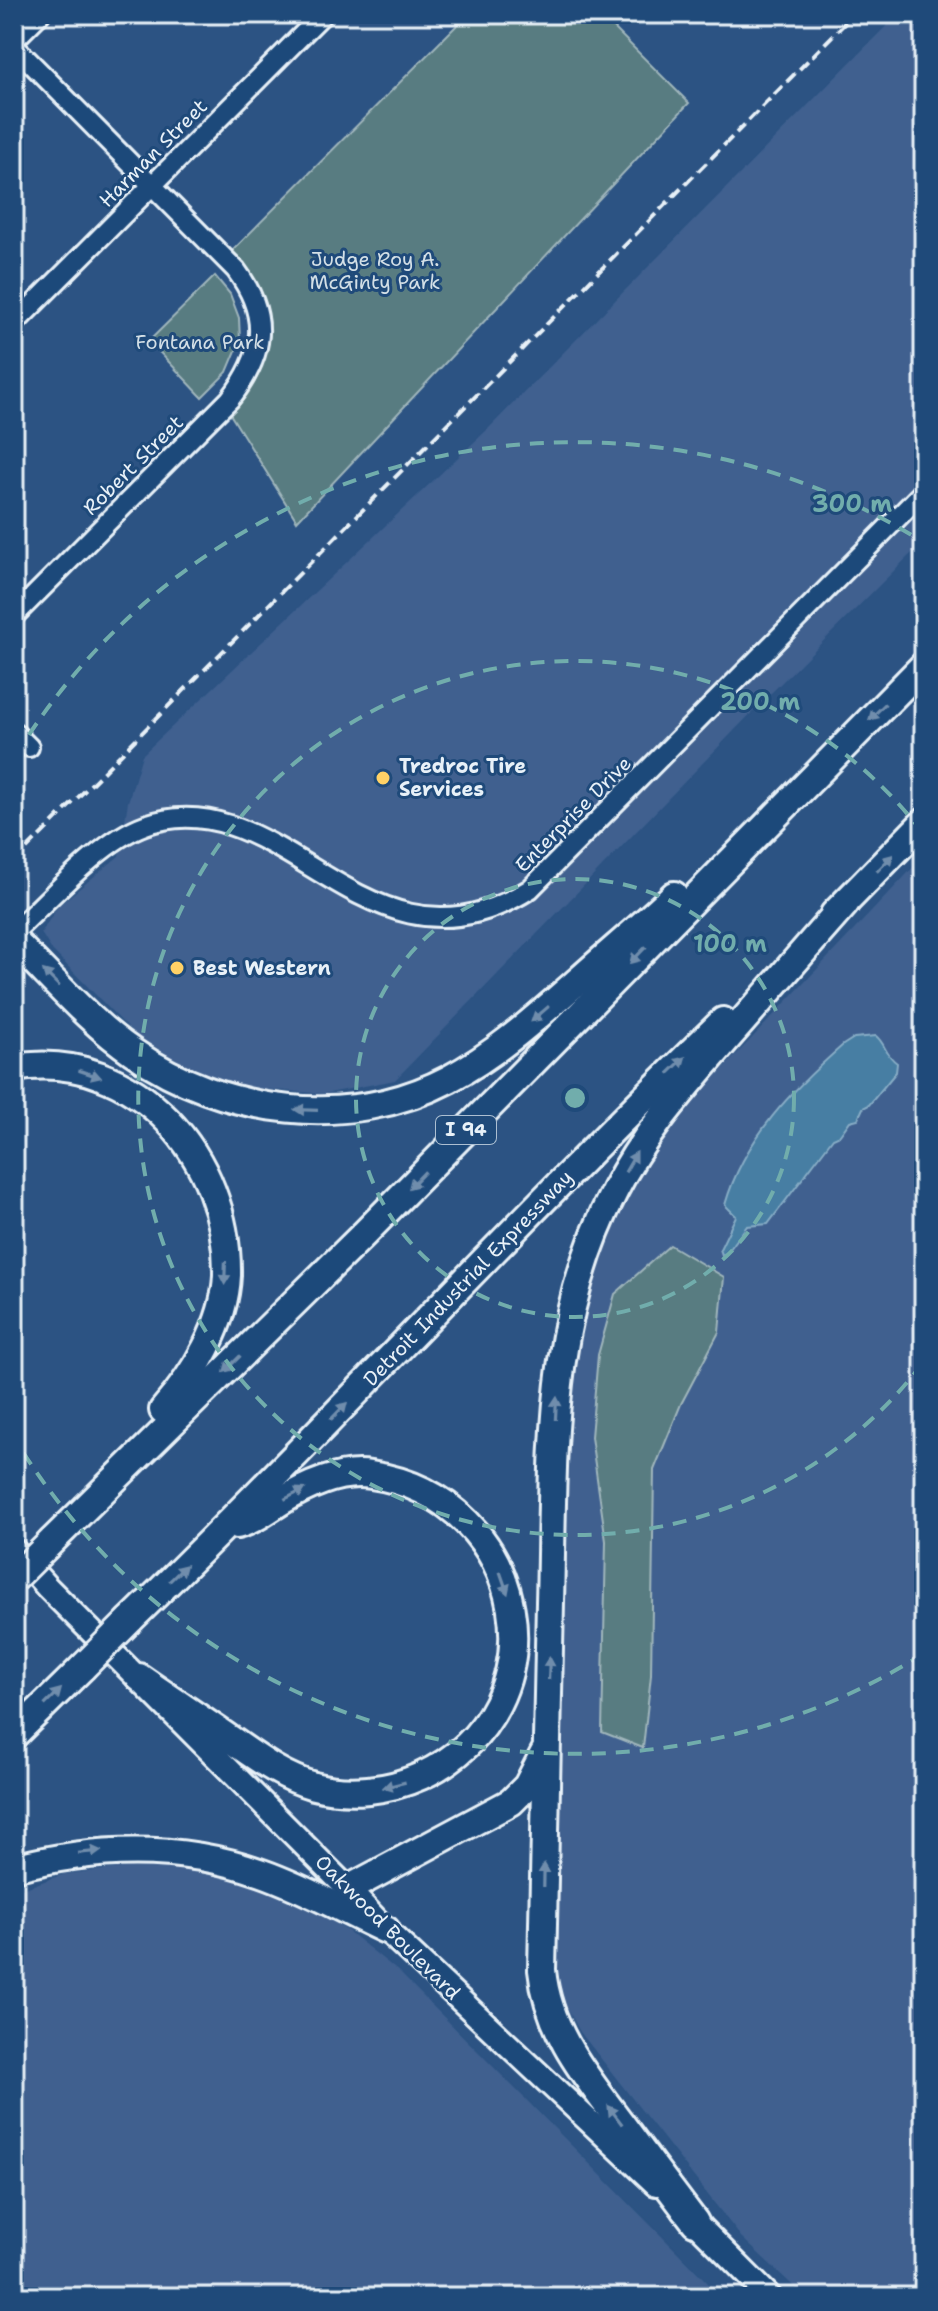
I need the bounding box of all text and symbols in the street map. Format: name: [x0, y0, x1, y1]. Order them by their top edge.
street label: Harman Street: [93, 93, 213, 213]
park label: Judge Roy A. McGinty Park: [309, 246, 441, 295]
park label: Fontana Park: [135, 329, 265, 355]
street label: Robert Street: [77, 409, 189, 521]
text: 300 m: [812, 488, 892, 520]
text: 200 m: [720, 686, 800, 718]
one-way arrow: [868, 702, 887, 721]
street label: Enterprise Drive: [509, 750, 637, 878]
place label: Tredroc Tire Services: [399, 753, 526, 802]
marker: Tredroc Tire Services: [374, 769, 392, 787]
one-way arrow: [875, 854, 893, 873]
text: 100 m: [693, 928, 767, 960]
one-way arrow: [629, 945, 648, 964]
place label: Best Western: [193, 955, 331, 981]
marker: Best Western: [168, 959, 186, 977]
one-way arrow: [42, 969, 61, 987]
one-way arrow: [531, 1004, 550, 1022]
one-way arrow: [668, 1056, 687, 1074]
one-way arrow: [79, 1068, 103, 1080]
centre of rings: [561, 1084, 589, 1112]
one-way arrow: [293, 1103, 318, 1116]
road number: I 94: [436, 1116, 496, 1144]
one-way arrow: [624, 1151, 638, 1173]
street label: Detroit Industrial Expressway: [358, 1164, 578, 1392]
one-way arrow: [408, 1170, 426, 1189]
one-way arrow: [219, 1260, 231, 1286]
one-way arrow: [223, 1354, 242, 1373]
one-way arrow: [550, 1395, 563, 1420]
one-way arrow: [329, 1402, 348, 1421]
one-way arrow: [284, 1487, 307, 1500]
one-way arrow: [168, 1564, 187, 1583]
one-way arrow: [499, 1571, 511, 1595]
one-way arrow: [542, 1655, 555, 1680]
one-way arrow: [43, 1688, 62, 1707]
one-way arrow: [381, 1779, 406, 1792]
one-way arrow: [78, 1846, 103, 1859]
street label: Oakwood Boulevard: [310, 1849, 466, 2005]
one-way arrow: [537, 1862, 550, 1887]
one-way arrow: [607, 2104, 623, 2125]

